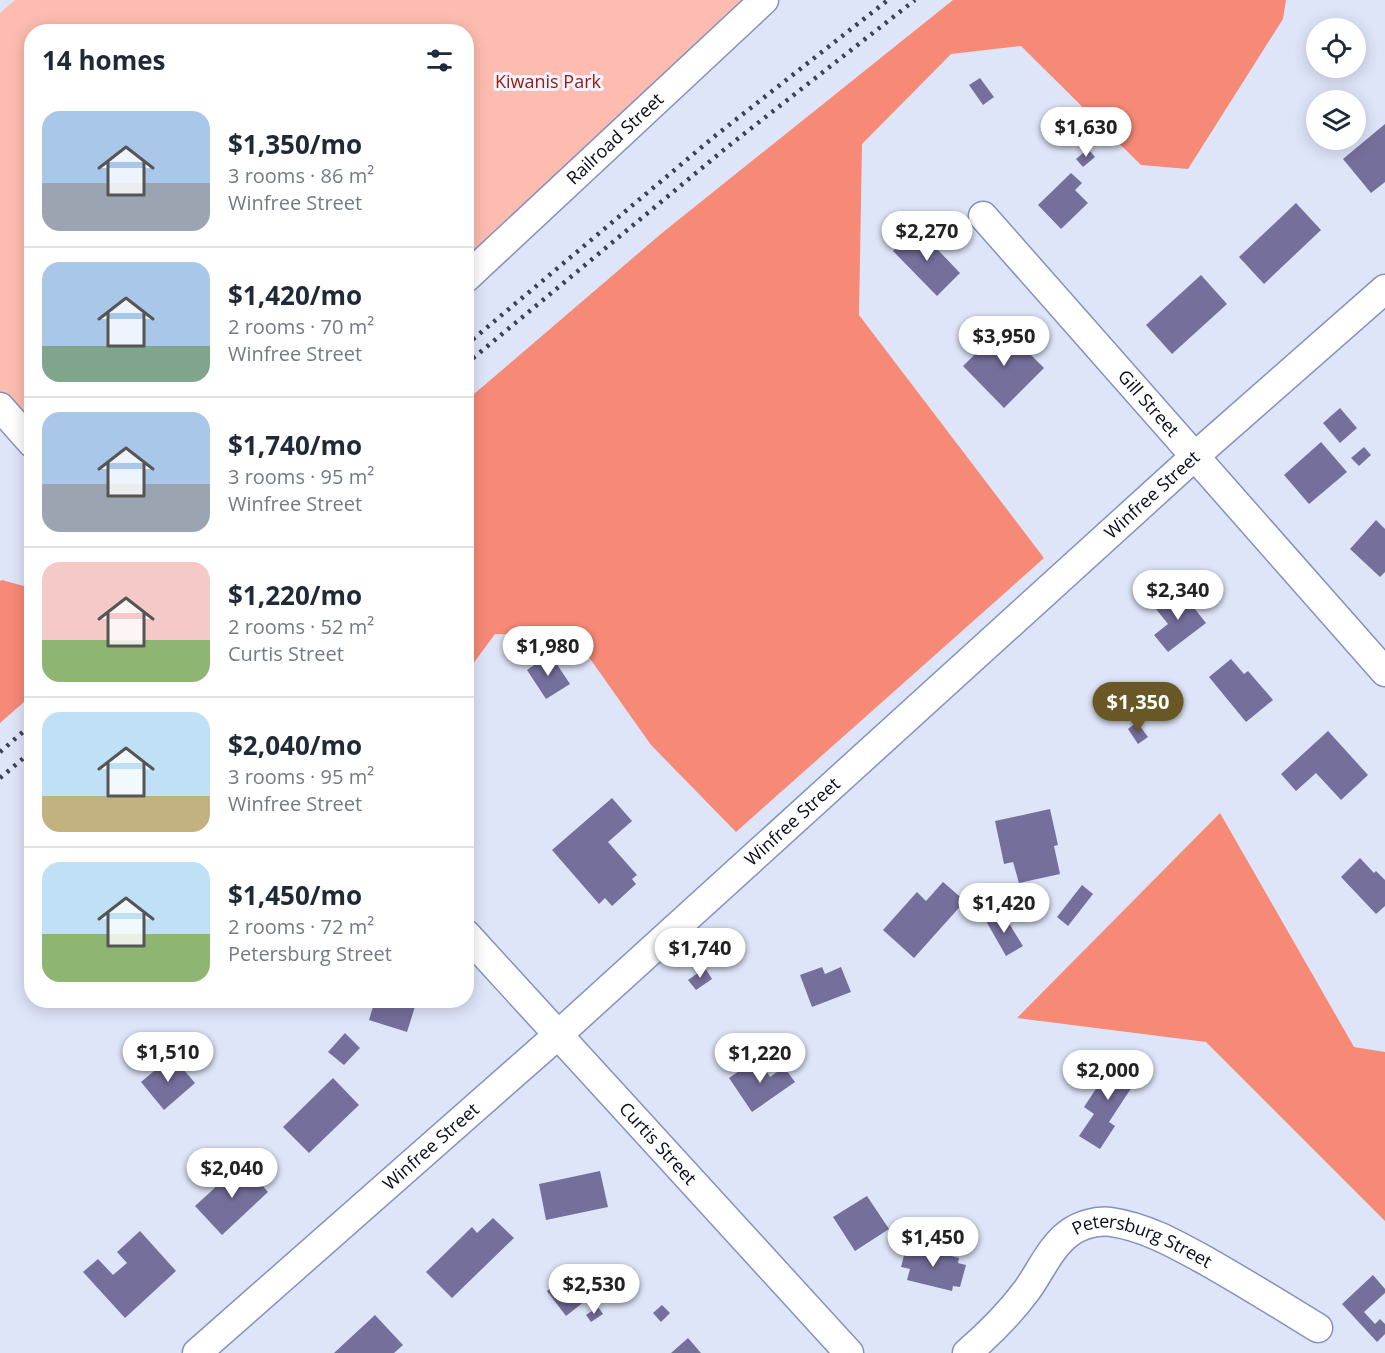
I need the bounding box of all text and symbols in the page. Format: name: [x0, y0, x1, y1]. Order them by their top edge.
map controls: [1306, 18, 1366, 150]
button: locate: [1306, 18, 1366, 78]
text: 14 homes: [42, 42, 166, 78]
icon: filters: [423, 44, 456, 77]
park label: Kiwanis Park: [495, 69, 602, 93]
street label: Railroad Street: [561, 87, 668, 189]
button: layers: [1306, 90, 1366, 150]
pin: $1,630: [1037, 107, 1135, 158]
text: $1,630: [1055, 113, 1117, 140]
text: $1,350/mo: [228, 126, 362, 162]
icon: home: [90, 135, 162, 207]
text: 3 rooms · 86 m²: [228, 162, 374, 189]
text: Winfree Street: [228, 189, 362, 216]
pin: $2,270: [878, 211, 976, 262]
text: $2,270: [896, 217, 958, 244]
text: $1,420/mo: [228, 277, 362, 313]
icon: home: [90, 286, 162, 358]
text: 2 rooms · 70 m²: [228, 313, 374, 340]
pin: $3,950: [955, 316, 1053, 367]
text: $3,950: [973, 322, 1035, 349]
text: Winfree Street: [228, 340, 362, 367]
street label: Gill Street: [1113, 364, 1185, 441]
text: $1,740/mo: [228, 427, 362, 463]
icon: home: [90, 436, 162, 508]
street label: Winfree Street: [1099, 445, 1204, 544]
text: 3 rooms · 95 m²: [228, 463, 374, 490]
text: Winfree Street: [228, 490, 362, 517]
pin: $2,340: [1129, 570, 1227, 621]
text: $2,340: [1147, 576, 1209, 603]
text: $1,220/mo: [228, 577, 362, 613]
icon: home: [90, 586, 162, 658]
text: 2 rooms · 52 m²: [228, 613, 374, 640]
pin: $1,980: [499, 626, 597, 677]
text: $1,980: [517, 632, 579, 659]
text: Curtis Street: [228, 640, 344, 667]
pin: $1,350: [1089, 682, 1187, 733]
text: $1,350: [1107, 688, 1169, 715]
text: $2,040/mo: [228, 727, 362, 763]
icon: home: [90, 736, 162, 808]
text: 3 rooms · 95 m²: [228, 763, 374, 790]
street label: Winfree Street: [739, 772, 845, 871]
text: Winfree Street: [228, 790, 362, 817]
text: $1,450/mo: [228, 877, 362, 913]
pin: $1,420: [955, 883, 1053, 934]
icon: home: [90, 886, 162, 958]
text: $1,420: [973, 889, 1035, 916]
text: 2 rooms · 72 m²: [228, 913, 374, 940]
pin: $1,740: [651, 928, 749, 979]
text: $1,740: [669, 934, 731, 961]
text: Petersburg Street: [228, 940, 392, 967]
pin: $1,510: [119, 1032, 217, 1083]
pin: $1,220: [711, 1033, 809, 1084]
text: $1,510: [137, 1038, 199, 1065]
text: $1,220: [729, 1039, 791, 1066]
pin: $2,000: [1059, 1050, 1157, 1101]
text: $2,000: [1077, 1056, 1139, 1083]
street label: Curtis Street: [614, 1096, 702, 1190]
street label: Winfree Street: [377, 1097, 484, 1195]
pin: $2,040: [183, 1148, 281, 1199]
text: $2,040: [201, 1154, 263, 1181]
street label: Petersburg Street: [1067, 1209, 1217, 1273]
pin: $1,450: [884, 1217, 982, 1268]
text: $1,450: [902, 1223, 964, 1250]
pin: $2,530: [545, 1264, 643, 1315]
text: $2,530: [563, 1270, 625, 1297]

